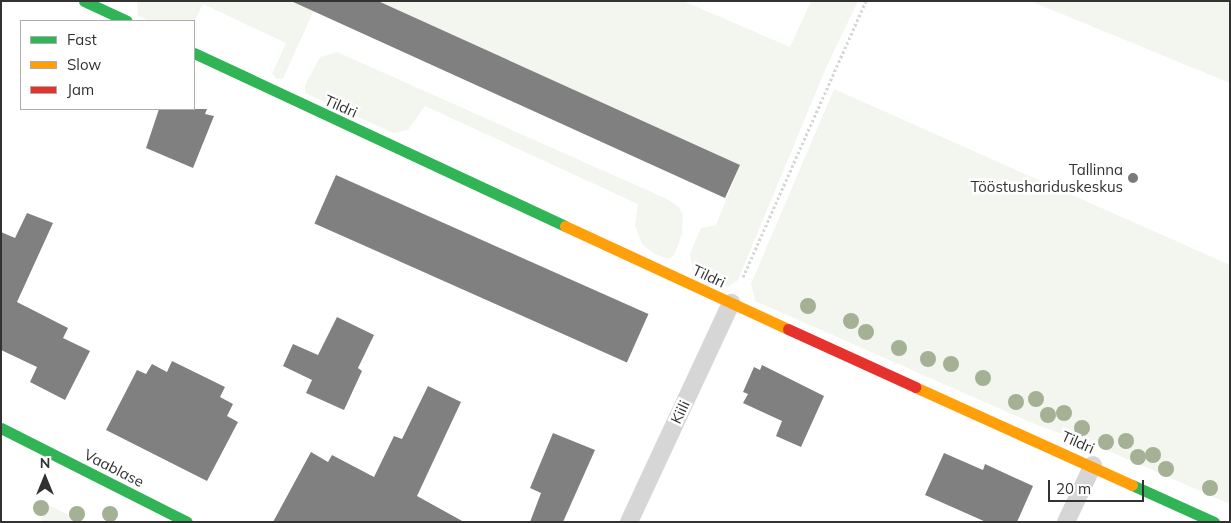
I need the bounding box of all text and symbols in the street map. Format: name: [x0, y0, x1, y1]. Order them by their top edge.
legend: [20, 20, 195, 110]
text: Fast: [67, 30, 97, 49]
text: Slow: [67, 55, 101, 74]
text: Jam: [67, 80, 94, 99]
street label: Tildri: [322, 91, 360, 121]
place label: Tallinna Tööstushariduskeskus: [970, 160, 1123, 195]
marker: Tallinna Tööstushariduskeskus: [1127, 172, 1139, 184]
street label: Tildri: [690, 261, 728, 291]
street label: Kiili: [667, 397, 693, 427]
street label: Tildri: [1059, 427, 1097, 457]
street label: Vaablase: [81, 445, 147, 491]
north arrow: [20, 453, 70, 503]
text: N: [40, 454, 50, 472]
scale bar: [1051, 470, 1147, 502]
text: 20 m: [1056, 479, 1091, 498]

